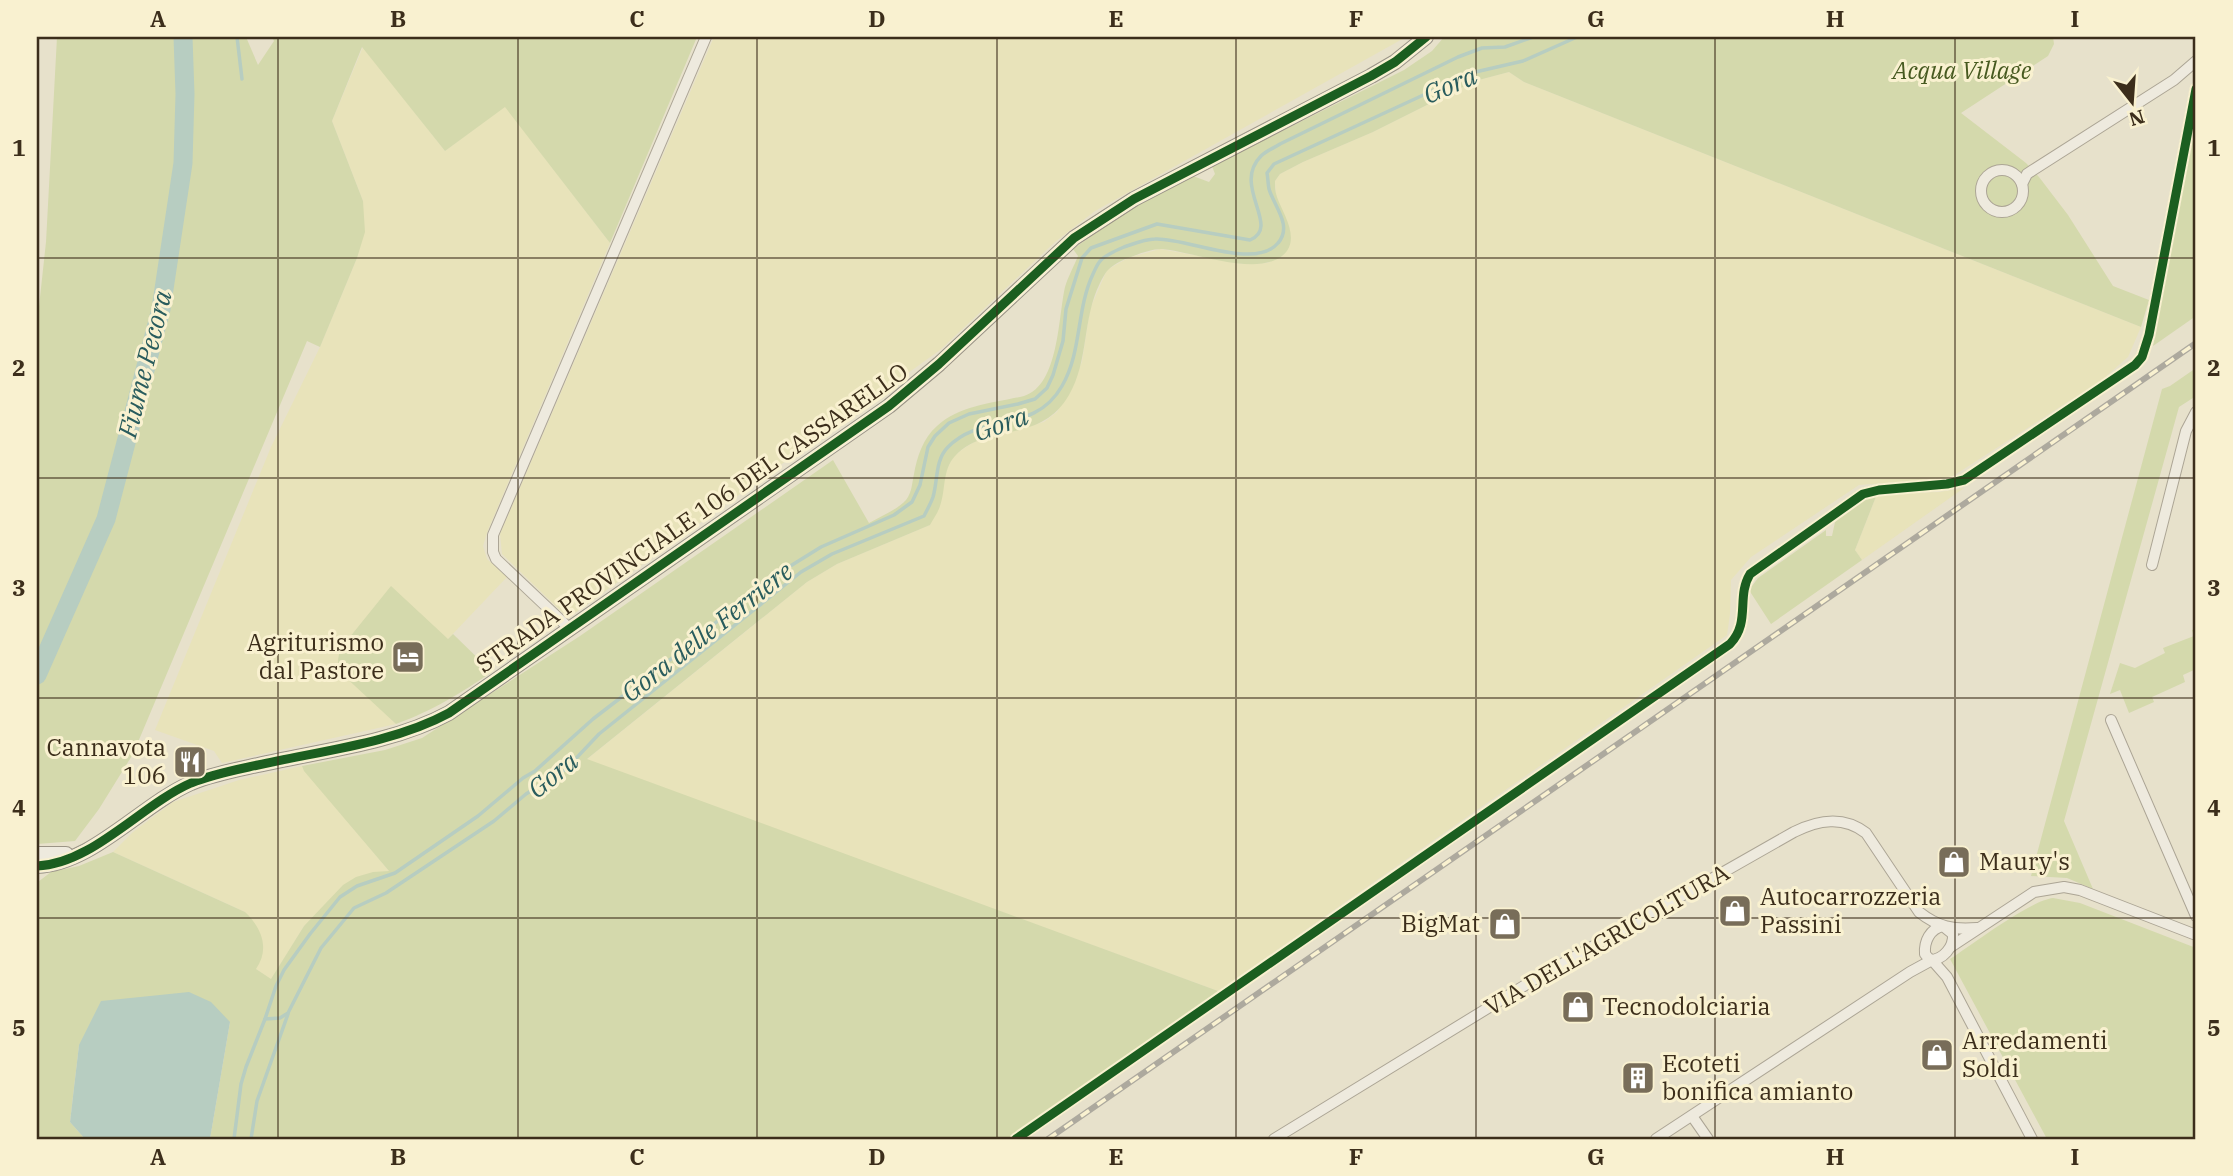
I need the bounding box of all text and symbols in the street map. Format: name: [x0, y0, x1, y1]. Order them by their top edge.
text: A: [150, 3, 166, 33]
text: B: [390, 3, 406, 33]
text: C: [629, 3, 645, 33]
text: D: [868, 3, 886, 33]
text: E: [1108, 3, 1124, 33]
text: F: [1349, 3, 1363, 33]
text: G: [1587, 3, 1605, 33]
text: H: [1826, 3, 1844, 33]
text: I: [2071, 3, 2079, 33]
park label: Acqua Village: [1891, 54, 2032, 86]
water label: Gora: [1417, 58, 1482, 111]
north arrow: [2096, 66, 2166, 136]
text: N: [2126, 105, 2148, 132]
text: 1: [12, 132, 26, 162]
text: 1: [2207, 132, 2221, 162]
water label: Fiume Pecora: [109, 286, 179, 442]
text: 2: [12, 352, 26, 382]
text: 2: [2207, 352, 2221, 382]
street label: STRADA PROVINCIALE 106 DEL CASSARELLO: [469, 355, 914, 680]
water label: Gora: [969, 398, 1032, 448]
water label: Gora delle Ferriere: [614, 553, 799, 709]
text: 3: [12, 572, 26, 602]
text: 3: [2207, 572, 2221, 602]
place label: Agriturismo dal Pastore: [247, 626, 384, 686]
hotel icon: Agriturismo dal Pastore: [389, 638, 427, 676]
place label: Cannavota 106: [46, 731, 166, 791]
restaurant icon: Cannavota 106: [171, 743, 209, 781]
water label: Gora: [520, 744, 585, 805]
text: 4: [12, 792, 26, 822]
text: 4: [2207, 792, 2221, 822]
shop icon: Maury's: [1935, 843, 1973, 881]
place label: Maury's: [1979, 845, 2070, 877]
street label: VIA DELL'AGRICOLTURA: [1478, 856, 1735, 1022]
place label: Autocarrozzeria Passini: [1760, 880, 1941, 940]
shop icon: Autocarrozzeria Passini: [1716, 892, 1754, 930]
shop icon: BigMat: [1486, 905, 1524, 943]
place label: BigMat: [1401, 907, 1480, 939]
shop icon: Tecnodolciaria: [1559, 988, 1597, 1026]
place label: Tecnodolciaria: [1602, 990, 1771, 1022]
text: 5: [12, 1012, 26, 1042]
text: 5: [2207, 1012, 2221, 1042]
place label: Arredamenti Soldi: [1962, 1024, 2108, 1084]
shop icon: Arredamenti Soldi: [1918, 1036, 1956, 1074]
place label: Ecoteti bonifica amianto: [1662, 1047, 1853, 1107]
building icon: Ecoteti bonifica amianto: [1619, 1059, 1657, 1097]
text: A: [150, 1141, 166, 1171]
text: B: [390, 1141, 406, 1171]
text: C: [629, 1141, 645, 1171]
text: D: [868, 1141, 886, 1171]
text: E: [1108, 1141, 1124, 1171]
text: F: [1349, 1141, 1363, 1171]
text: G: [1587, 1141, 1605, 1171]
text: H: [1826, 1141, 1844, 1171]
text: I: [2071, 1141, 2079, 1171]

